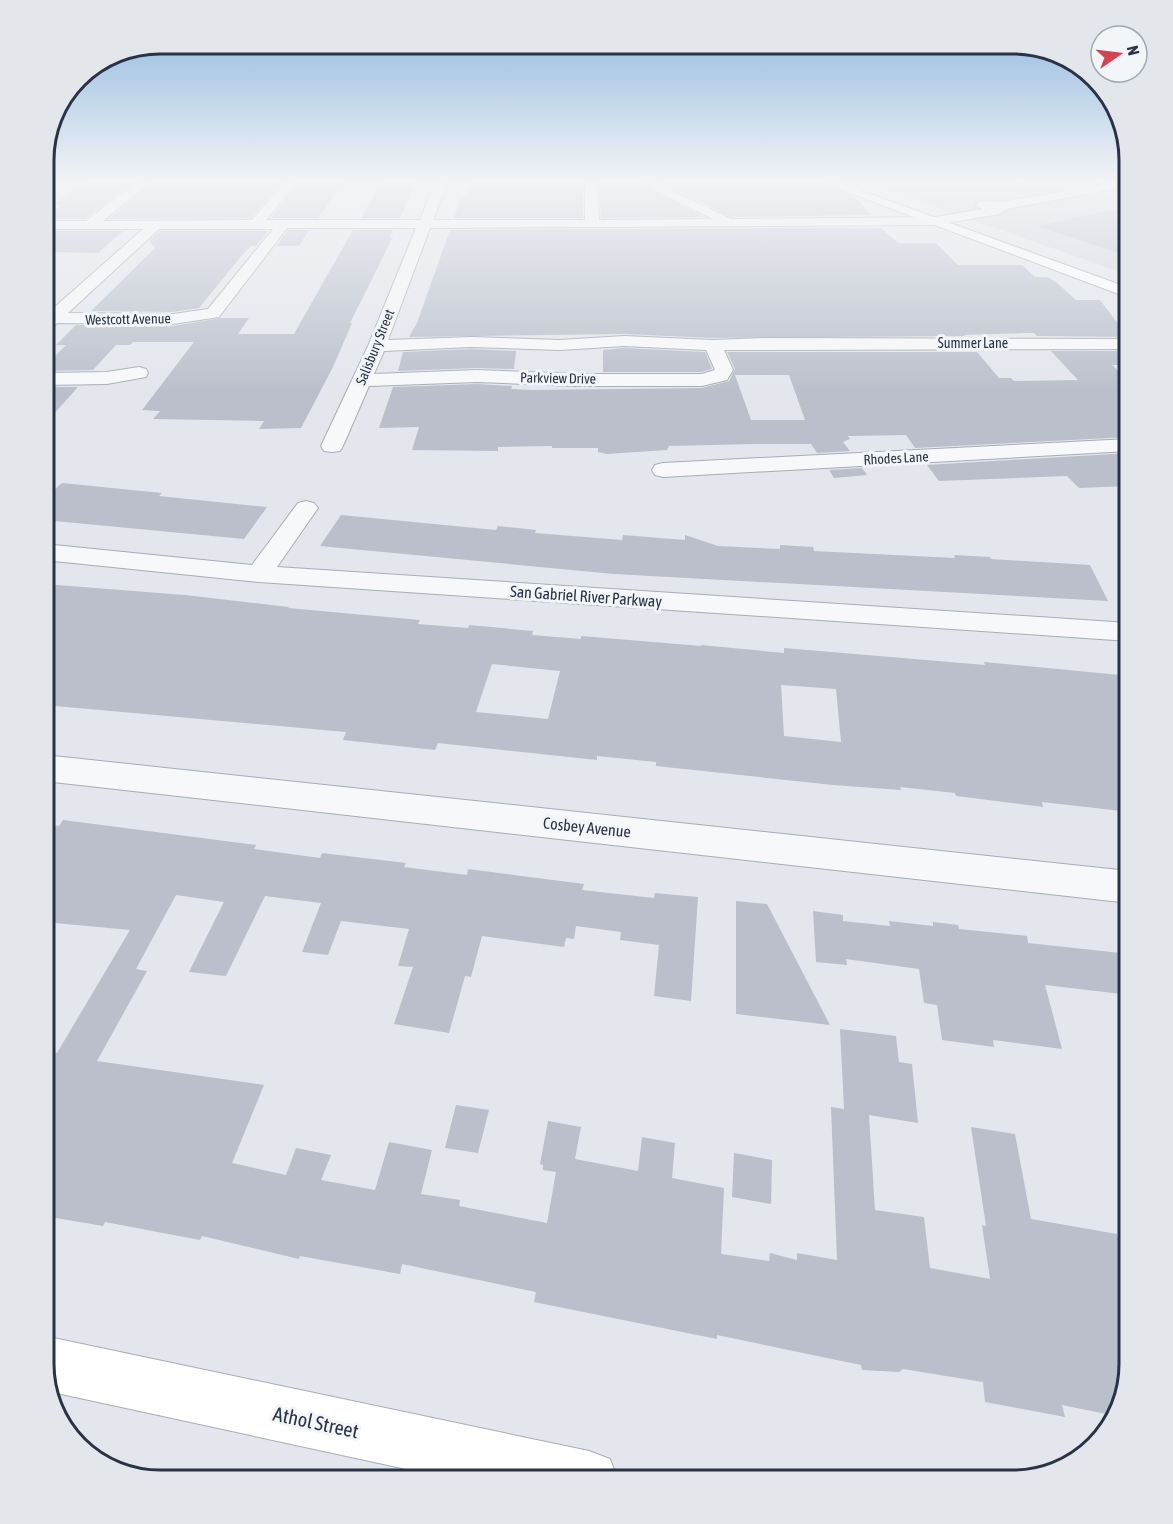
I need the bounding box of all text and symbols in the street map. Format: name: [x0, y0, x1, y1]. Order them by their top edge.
north arrow: [1089, 24, 1149, 84]
text: N: [1124, 44, 1143, 57]
street label: Salisbury Street: [353, 307, 397, 387]
street label: Westcott Avenue: [85, 310, 171, 328]
street label: Summer Lane: [938, 335, 1008, 351]
street label: Parkview Drive: [520, 369, 596, 387]
street label: Rhodes Lane: [863, 448, 929, 468]
street label: San Gabriel River Parkway: [509, 582, 663, 611]
street label: Cosbey Avenue: [542, 813, 632, 842]
street label: Athol Street: [271, 1402, 361, 1442]

